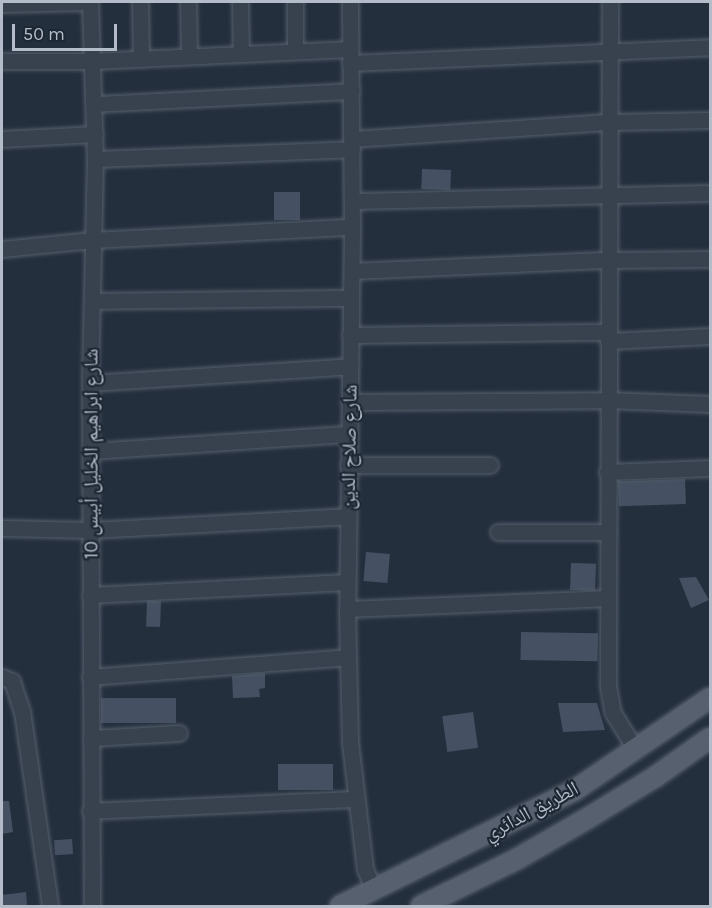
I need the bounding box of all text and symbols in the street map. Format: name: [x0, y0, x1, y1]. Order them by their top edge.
scale bar: [15, 12, 120, 50]
text: 50 m: [23, 23, 65, 45]
street label: شارع ابراهيم الخليل أبيس 10: [79, 349, 103, 559]
street label: شارع صلاح الدين: [336, 384, 362, 510]
street label: الطريق الدائري: [480, 776, 582, 846]

